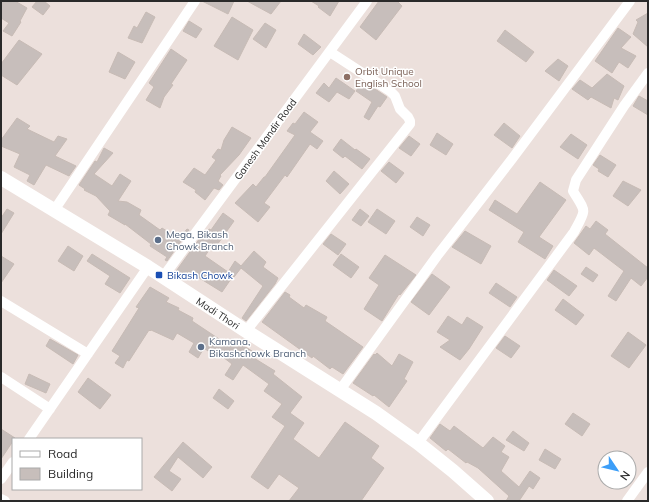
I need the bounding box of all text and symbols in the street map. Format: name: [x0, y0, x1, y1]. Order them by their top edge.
place label: Orbit Unique English School: [355, 65, 422, 90]
marker: Orbit Unique English School: [342, 72, 352, 82]
street label: Ganesh Mandir Road: [231, 96, 299, 183]
place label: Mega, Bikash Chowk Branch: [166, 228, 234, 253]
marker: Mega, Bikash Chowk Branch: [153, 235, 163, 245]
place label: Bikash Chowk: [167, 269, 234, 282]
marker: Bikash Chowk: [154, 270, 164, 280]
street label: Madi Thori: [194, 295, 242, 332]
place label: Kamana, Bikashchowk Branch: [209, 335, 306, 360]
marker: Kamana, Bikashchowk Branch: [196, 342, 206, 352]
legend: [12, 438, 142, 490]
text: Road: [48, 446, 77, 461]
north arrow: [597, 450, 637, 490]
text: Building: [48, 466, 93, 481]
text: N: [617, 468, 633, 483]

